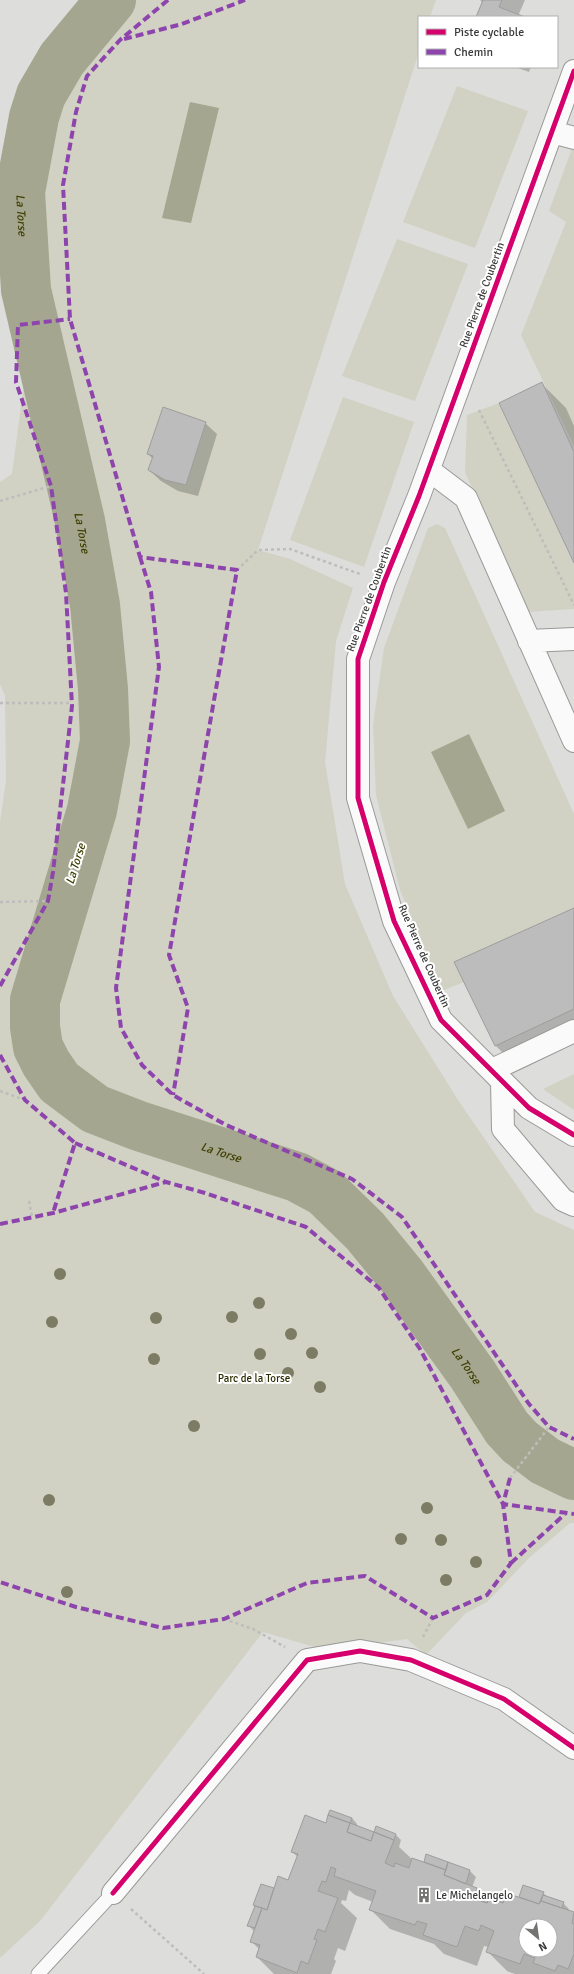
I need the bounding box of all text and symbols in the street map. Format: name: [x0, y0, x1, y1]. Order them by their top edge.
legend: [418, 16, 558, 68]
text: Piste cyclable: [454, 25, 524, 40]
text: Chemin: [454, 45, 493, 60]
water label: La Torse: [13, 194, 30, 237]
street label: Rue Pierre de Coubertin: [457, 240, 507, 350]
water label: La Torse: [71, 510, 93, 555]
street label: Rue Pierre de Coubertin: [344, 544, 394, 654]
water label: La Torse: [63, 841, 90, 886]
street label: Rue Pierre de Coubertin: [395, 902, 453, 1010]
water label: La Torse: [199, 1139, 244, 1166]
water label: La Torse: [448, 1344, 485, 1388]
park label: Parc de la Torse: [218, 1372, 290, 1385]
building icon: Le Michelangelo: [415, 1886, 433, 1904]
place label: Le Michelangelo: [436, 1889, 513, 1902]
north arrow: [518, 1918, 558, 1958]
text: N: [536, 1939, 549, 1954]

